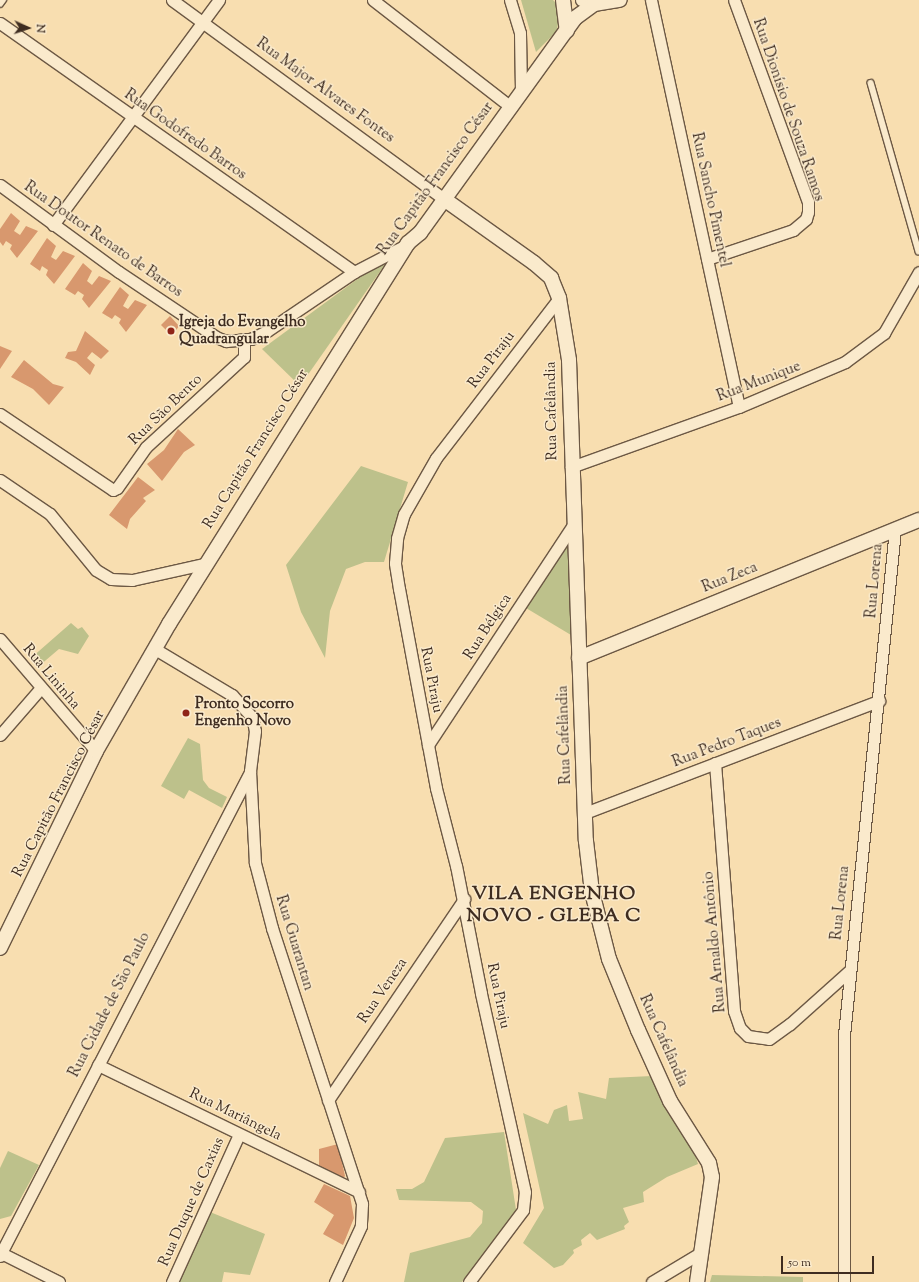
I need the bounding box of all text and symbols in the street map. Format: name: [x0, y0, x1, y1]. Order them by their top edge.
north arrow: [8, 8, 48, 48]
street label: Rua Dionísio de Souza Ramos: [748, 16, 828, 204]
text: N: [32, 24, 48, 33]
street label: Rua Major Alvares Fontes: [252, 35, 398, 147]
street label: Rua Godofredo Barros: [120, 86, 250, 184]
street label: Rua Capitão Francisco César: [374, 99, 498, 259]
street label: Rua Sancho Pimentel: [687, 131, 733, 269]
street label: Rua Doutor Renato de Barros: [20, 178, 186, 302]
place label: Igreja do Evangelho Quadrangular: [179, 313, 305, 348]
marker: Igreja do Evangelho Quadrangular: [166, 326, 176, 336]
street label: Rua Piraju: [465, 328, 519, 392]
street label: Rua Munique: [715, 358, 803, 406]
street label: Rua Cafelândia: [542, 361, 562, 461]
street label: Rua Capitão Francisco César: [199, 366, 313, 532]
street label: Rua São Bento: [126, 371, 206, 449]
street label: Rua Lorena: [863, 543, 887, 619]
street label: Rua Zeca: [700, 559, 760, 597]
street label: Rua Bélgica: [460, 591, 516, 663]
street label: Rua Lininha: [18, 641, 84, 713]
street label: Rua Piraju: [416, 646, 446, 714]
street label: Rua Cafelândia: [554, 685, 576, 785]
place label: Pronto Socorro Engenho Novo: [195, 695, 294, 730]
marker: Pronto Socorro Engenho Novo: [180, 707, 192, 719]
street label: Rua Capitão Francisco César: [9, 708, 109, 880]
street label: Rua Pedro Taques: [670, 714, 784, 772]
street label: Rua Lorena: [828, 865, 854, 941]
street label: Rua Arnaldo Antônio: [700, 871, 730, 1013]
district label: VILA ENGENHO NOVO - GLEBA C: [466, 884, 642, 928]
street label: Rua Guarantan: [271, 893, 317, 993]
street label: Rua Cidade de São Paulo: [66, 930, 154, 1080]
street label: Rua Veneza: [355, 955, 411, 1027]
street label: Rua Piraju: [482, 962, 514, 1030]
street label: Rua Cafelândia: [635, 992, 691, 1090]
street label: Rua Mariângela: [186, 1085, 284, 1145]
street label: Rua Duque de Caxias: [155, 1135, 229, 1269]
scale bar: [783, 1248, 876, 1274]
text: 50 m: [788, 1254, 811, 1272]

